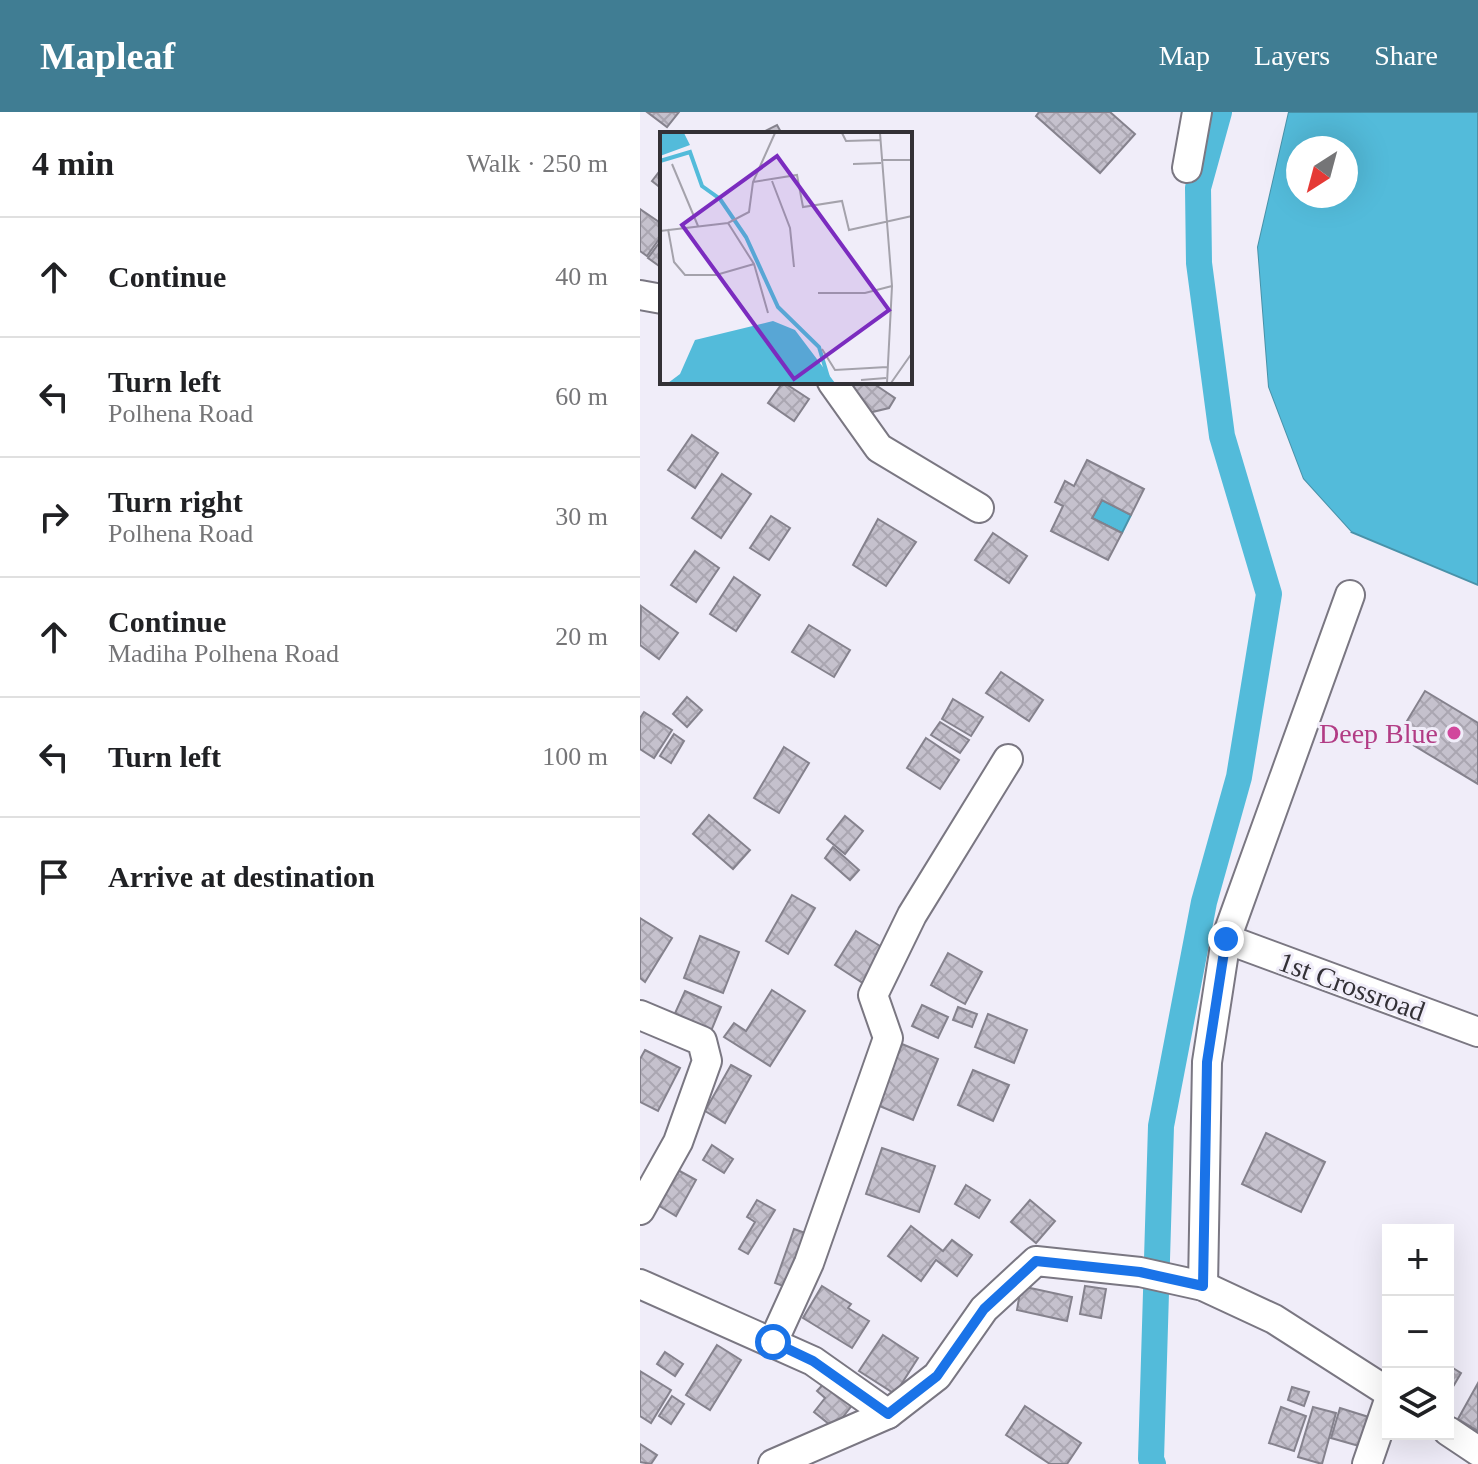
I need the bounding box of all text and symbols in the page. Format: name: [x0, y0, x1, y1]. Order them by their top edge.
text: Mapleaf: [40, 35, 175, 77]
text: Map: [1159, 40, 1210, 71]
text: Layers: [1254, 40, 1330, 71]
text: Share: [1374, 40, 1438, 71]
inset map: [660, 132, 912, 384]
north arrow: [1286, 136, 1358, 208]
text: 4 min: [32, 145, 114, 182]
text: Walk · 250 m: [466, 149, 608, 178]
icon: ahead: [32, 255, 76, 299]
text: Continue: [108, 260, 226, 293]
text: 40 m: [555, 262, 608, 291]
text: Turn left: [108, 365, 221, 398]
icon: left: [32, 375, 76, 419]
text: 60 m: [555, 382, 608, 411]
text: Polhena Road: [108, 399, 253, 428]
text: Turn right: [108, 485, 243, 518]
icon: right: [32, 495, 76, 539]
text: 30 m: [555, 502, 608, 531]
text: Polhena Road: [108, 519, 253, 548]
text: Continue: [108, 605, 226, 638]
icon: ahead: [32, 615, 76, 659]
text: 20 m: [555, 622, 608, 651]
text: Madiha Polhena Road: [108, 639, 339, 668]
place label: Deep Blue: [1319, 718, 1438, 749]
marker: Deep Blue: [1445, 724, 1463, 742]
icon: left: [32, 735, 76, 779]
text: Turn left: [108, 740, 221, 773]
text: 100 m: [542, 742, 608, 771]
icon: arrive: [32, 855, 76, 899]
text: Arrive at destination: [108, 860, 375, 893]
route end: [1208, 921, 1244, 957]
street label: 1st Crossroad: [1275, 946, 1429, 1027]
map controls: [1382, 1224, 1454, 1440]
button: +: [1382, 1224, 1454, 1296]
button: −: [1382, 1296, 1454, 1368]
route start: [755, 1324, 791, 1360]
button: layers: [1382, 1368, 1454, 1440]

